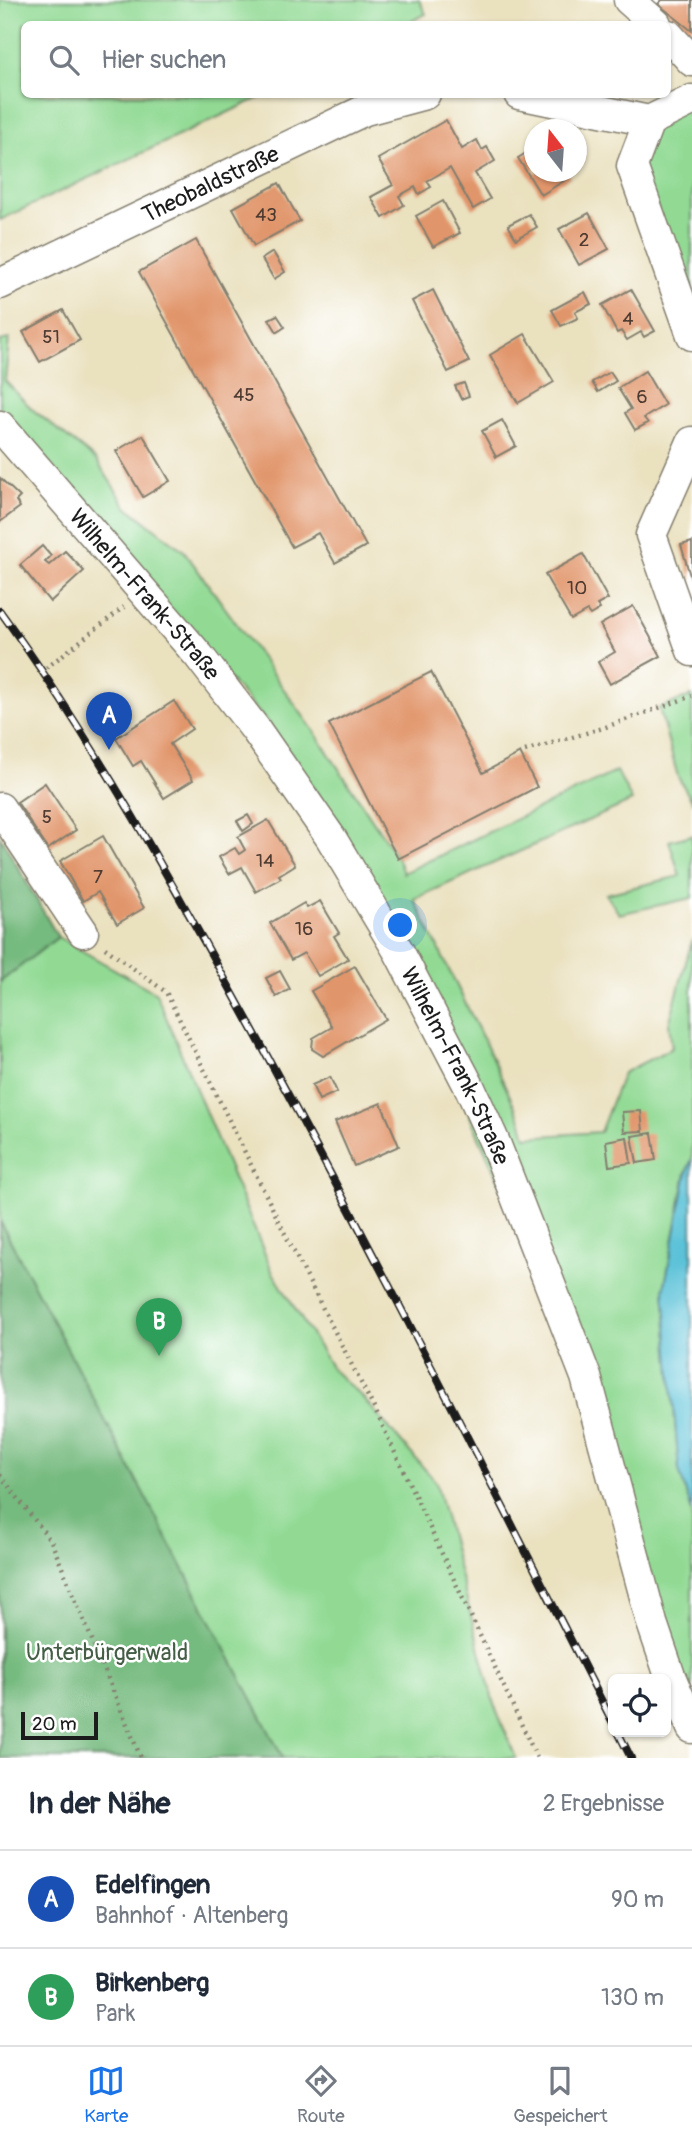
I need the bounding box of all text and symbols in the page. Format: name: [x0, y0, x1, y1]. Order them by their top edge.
search box: [21, 21, 671, 98]
icon: search: [45, 41, 83, 79]
text: Hier suchen: [101, 44, 226, 76]
north arrow: [524, 119, 587, 182]
street label: Theobaldstraße: [137, 139, 284, 229]
house number: 43: [255, 203, 277, 227]
house number: 2: [579, 228, 589, 252]
house number: 4: [622, 307, 634, 331]
house number: 51: [42, 325, 60, 349]
house number: 45: [233, 383, 255, 407]
house number: 6: [636, 385, 648, 409]
street label: Wilhelm-Frank-Straße: [63, 503, 227, 687]
house number: 10: [567, 576, 587, 600]
pin: A: [86, 692, 132, 750]
house number: 5: [42, 805, 52, 829]
house number: 14: [256, 849, 274, 873]
house number: 7: [93, 865, 103, 889]
your location: [383, 908, 417, 942]
house number: 16: [295, 917, 313, 941]
street label: Wilhelm-Frank-Straße: [394, 962, 516, 1170]
pin: B: [136, 1298, 182, 1356]
park label: Unterbürgerwald: [26, 1638, 188, 1667]
map controls: [608, 1674, 671, 1737]
button: locate: [608, 1674, 671, 1737]
scale bar: [21, 1709, 98, 1741]
text: 20 m: [32, 1712, 77, 1736]
text: In der Nähe: [28, 1785, 170, 1822]
text: 2 Ergebnisse: [543, 1789, 664, 1818]
text: Edelfingen: [95, 1869, 211, 1901]
text: A: [44, 1885, 58, 1914]
text: 90 m: [611, 1885, 664, 1914]
text: Bahnhof · Altenberg: [95, 1901, 288, 1930]
text: Birkenberg: [95, 1967, 209, 1999]
text: B: [44, 1983, 58, 2012]
text: 130 m: [601, 1983, 664, 2012]
text: Park: [95, 1999, 135, 2028]
tab: Karte: [84, 2062, 128, 2128]
tab: Route: [297, 2062, 345, 2128]
tab: Gespeichert: [513, 2062, 608, 2128]

